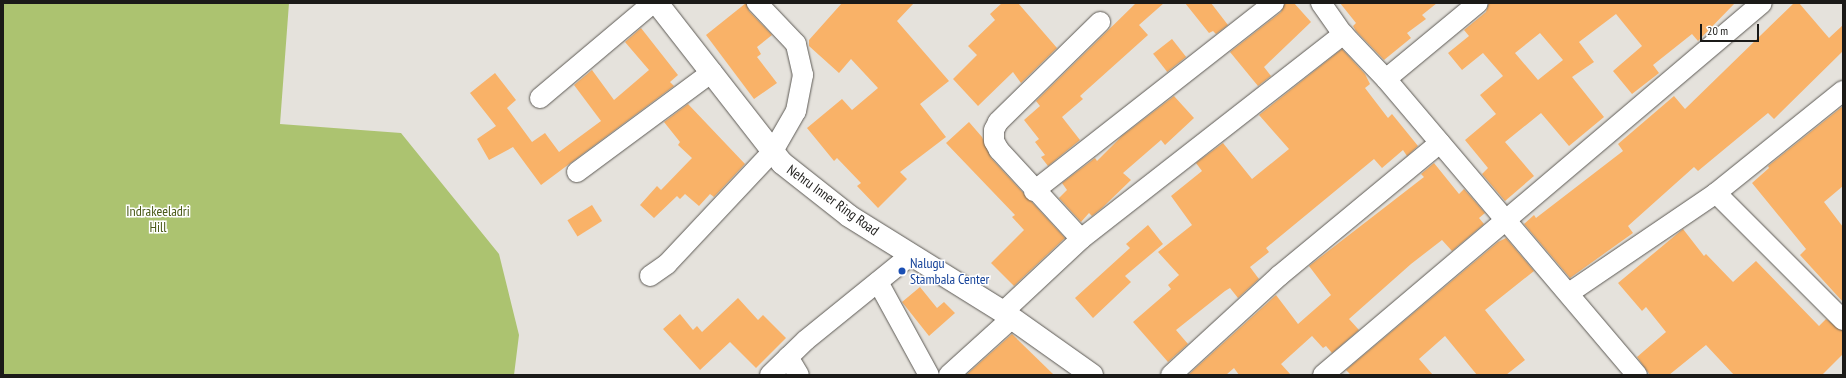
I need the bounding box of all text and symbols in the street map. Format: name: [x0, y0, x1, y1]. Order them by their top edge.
scale bar: [1702, 16, 1761, 42]
text: 20 m: [1707, 23, 1728, 38]
street label: Nehru Inner Ring Road: [784, 161, 882, 239]
park label: Indrakeeladri Hill: [126, 203, 190, 236]
place label: Nalugu Stambala Center: [910, 255, 989, 288]
marker: Nalugu Stambala Center: [897, 266, 907, 276]

